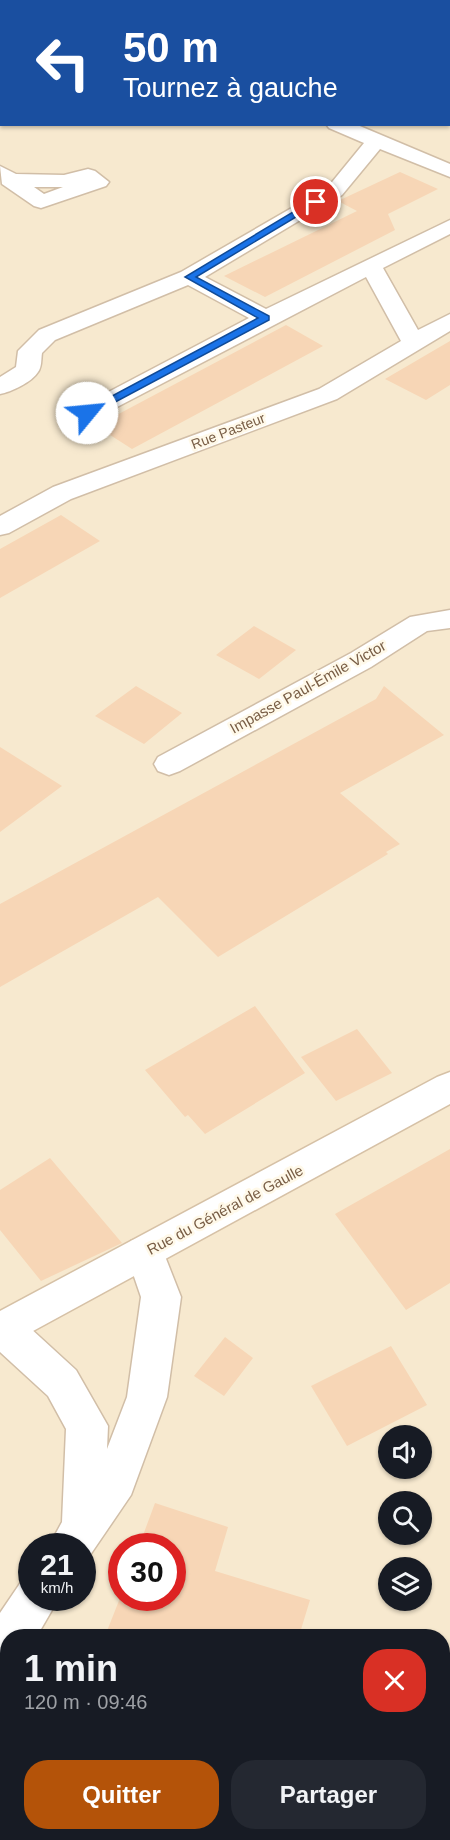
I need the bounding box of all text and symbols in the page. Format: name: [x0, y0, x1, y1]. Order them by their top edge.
icon: left: [24, 24, 102, 102]
text: 50 m: [123, 24, 219, 71]
text: Tournez à gauche: [123, 73, 338, 103]
pin: [290, 176, 341, 227]
icon: arrive: [299, 185, 332, 218]
position arrow: [55, 381, 119, 445]
street label: Rue Pasteur: [189, 409, 268, 452]
street label: Impasse Paul-Émile Victor: [227, 637, 389, 737]
street label: Rue du Général de Gaulle: [144, 1161, 306, 1258]
map controls: [378, 1425, 432, 1611]
button: sound: [378, 1425, 432, 1479]
button: search: [378, 1491, 432, 1545]
speed limit sign: 30: [108, 1533, 186, 1611]
text: 21: [40, 1548, 74, 1581]
button: layers: [378, 1557, 432, 1611]
text: km/h: [41, 1579, 73, 1596]
text: 1 min: [24, 1648, 118, 1689]
button: close: [363, 1649, 426, 1712]
text: 120 m · 09:46: [24, 1691, 147, 1713]
button: Quitter: [24, 1760, 219, 1829]
button: Partager: [231, 1760, 426, 1829]

